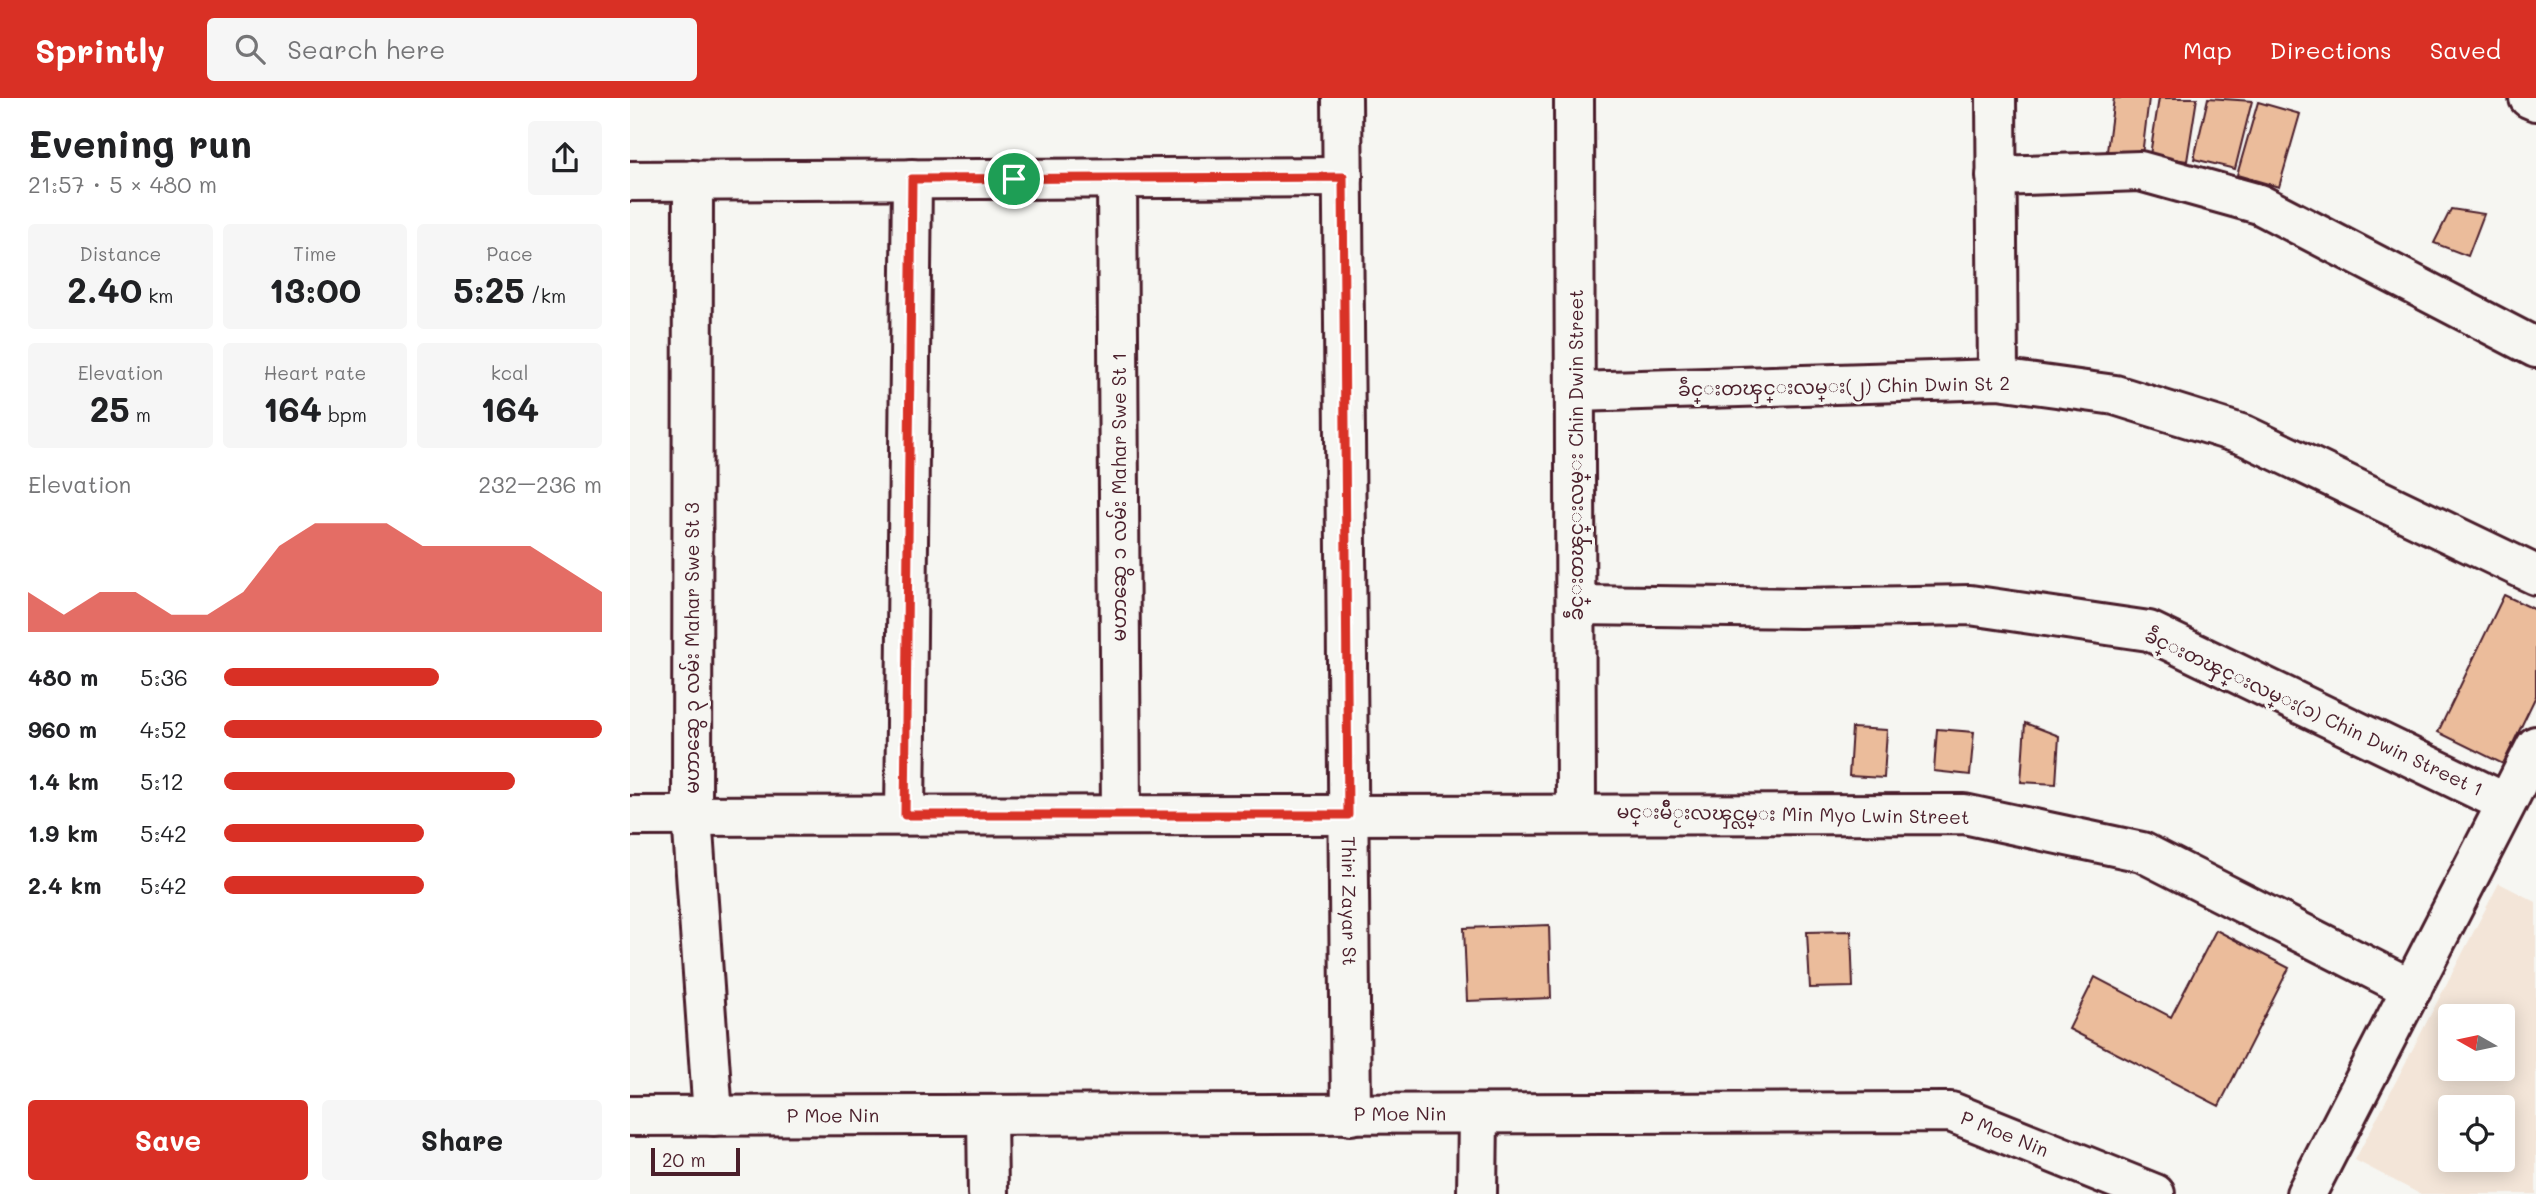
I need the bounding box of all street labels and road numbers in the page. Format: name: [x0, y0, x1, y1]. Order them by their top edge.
street label: ခဵင္းတၾင္းလမ္း Chin Dwin Street: [1562, 289, 1592, 621]
street label: မဟာဆွေ ၁ လမ်း Mahar Swe St 1: [1105, 353, 1135, 641]
street label: ခဵင္းတၾင္းလမ္း(၂) Chin Dwin St 2: [1678, 369, 2010, 405]
street label: မဟာဆွေ ၃ လမ်း Mahar Swe St 3: [678, 502, 708, 794]
street label: ခဵင္းတၾင္းလမ္း(၁) Chin Dwin Street 1: [2139, 621, 2488, 805]
street label: မင္းမဵိႂးလၾင္လမ္း Min Myo Lwin Street: [1616, 797, 1970, 834]
street label: Thiri Zayar St: [1337, 836, 1363, 966]
street label: P Moe Nin: [1354, 1101, 1446, 1126]
street label: P Moe Nin: [787, 1102, 879, 1128]
street label: P Moe Nin: [1957, 1104, 2053, 1162]

